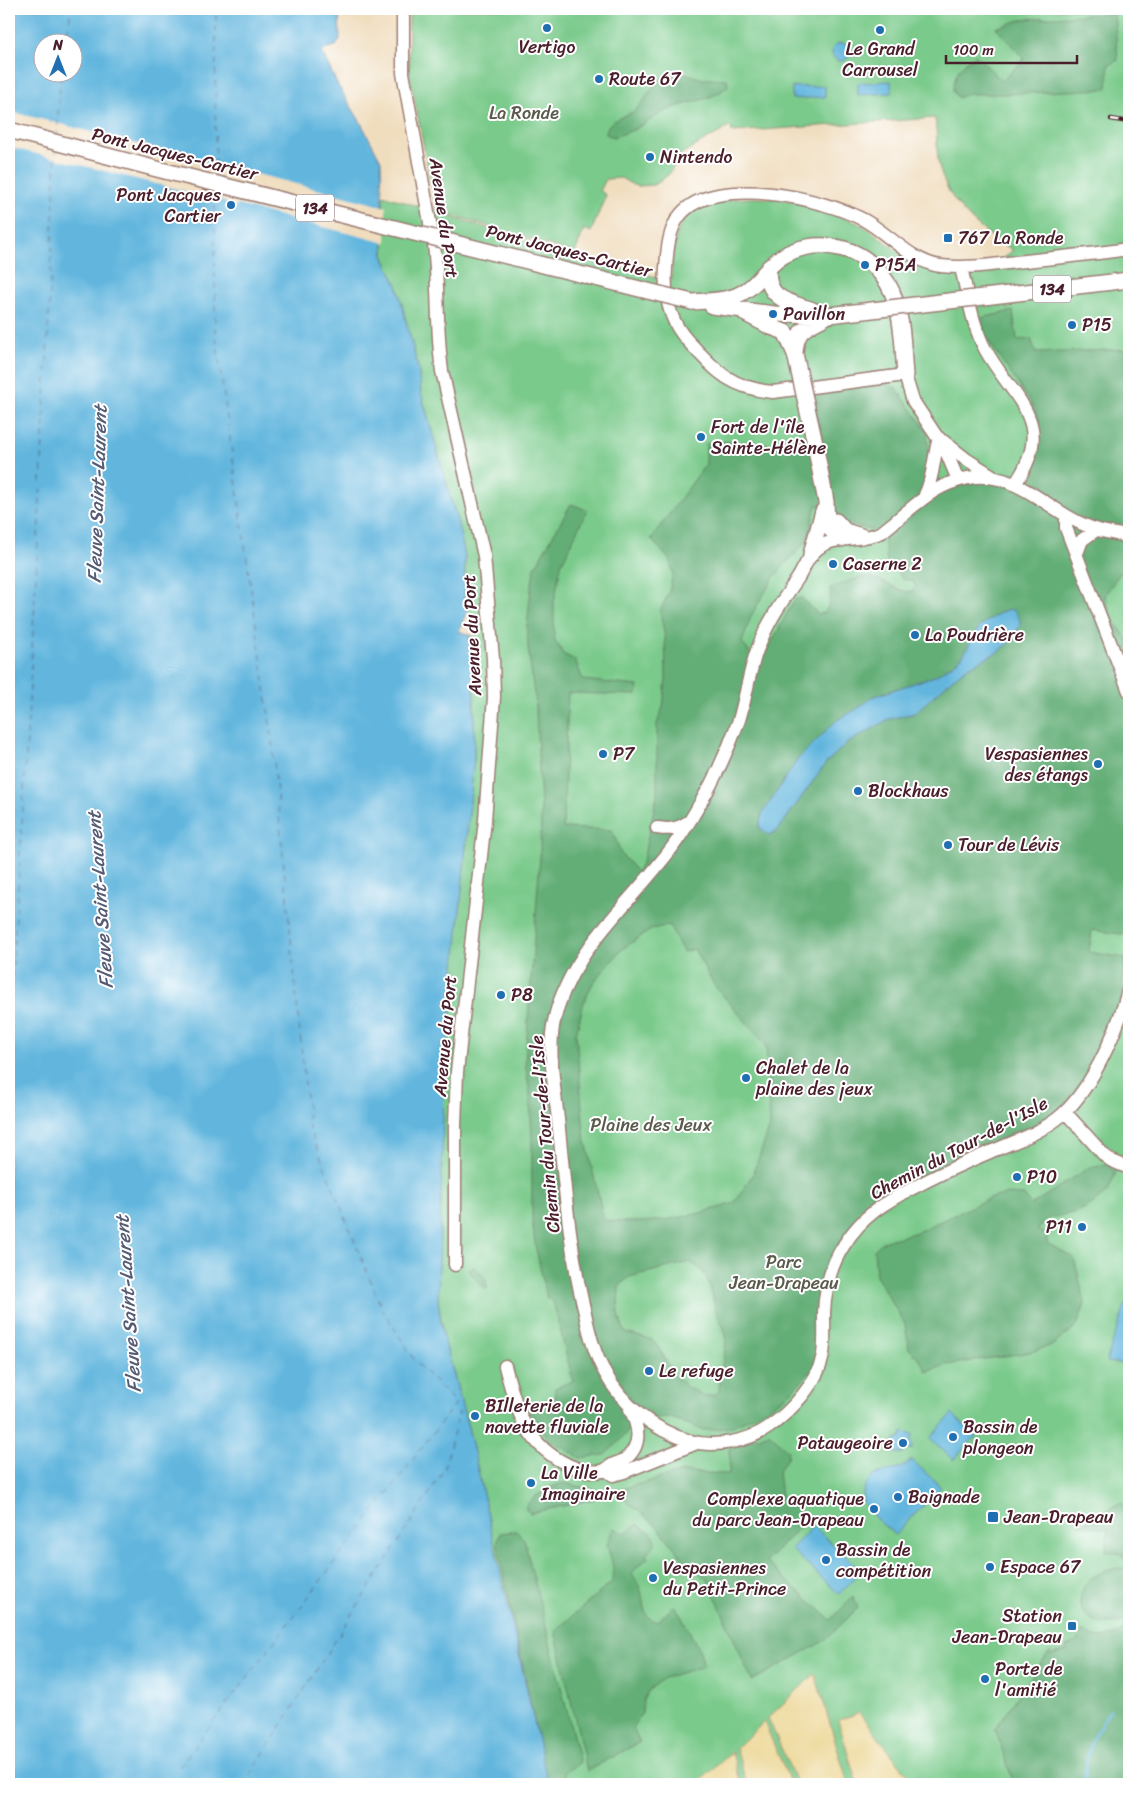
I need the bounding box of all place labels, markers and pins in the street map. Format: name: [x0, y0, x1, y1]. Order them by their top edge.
marker: Vertigo: [541, 22, 553, 34]
marker: Le Grand Carrousel: [874, 24, 886, 36]
place label: Vertigo: [519, 31, 575, 63]
place label: Le Grand Carrousel: [842, 33, 919, 86]
place label: Route 67: [609, 63, 682, 95]
marker: Route 67: [593, 73, 605, 85]
place label: Nintendo: [660, 141, 733, 173]
marker: Nintendo: [644, 151, 656, 163]
place label: Pont Jacques Cartier: [116, 179, 223, 232]
marker: Pont Jacques Cartier: [225, 199, 237, 211]
place label: 767 La Ronde: [958, 222, 1064, 254]
marker: 767 La Ronde: [942, 232, 954, 244]
place label: P15A: [875, 249, 916, 281]
marker: P15A: [859, 259, 871, 271]
place label: Pavillon: [783, 298, 845, 330]
marker: Pavillon: [767, 308, 779, 320]
place label: P15: [1082, 309, 1112, 341]
marker: P15: [1066, 319, 1078, 331]
place label: Fort de l'île Sainte-Hélène: [711, 411, 826, 464]
marker: Fort de l'île Sainte-Hélène: [695, 431, 707, 443]
place label: Caserne 2: [843, 548, 922, 580]
marker: Caserne 2: [827, 558, 839, 570]
place label: La Poudrière: [925, 619, 1024, 651]
marker: La Poudrière: [909, 629, 921, 641]
place label: P7: [613, 738, 636, 770]
place label: Vespasiennes des étangs: [985, 738, 1089, 791]
marker: P7: [597, 748, 609, 760]
marker: Vespasiennes des étangs: [1092, 758, 1104, 770]
place label: Blockhaus: [868, 775, 949, 807]
marker: Blockhaus: [852, 785, 864, 797]
place label: Tour de Lévis: [958, 829, 1060, 861]
marker: Tour de Lévis: [942, 839, 954, 851]
place label: P8: [511, 979, 533, 1011]
marker: P8: [495, 989, 507, 1001]
place label: Chalet de la plaine des jeux: [755, 1052, 874, 1105]
marker: Chalet de la plaine des jeux: [740, 1072, 752, 1084]
place label: P10: [1027, 1161, 1057, 1193]
marker: P10: [1011, 1171, 1023, 1183]
place label: P11: [1046, 1211, 1072, 1243]
marker: P11: [1076, 1221, 1088, 1233]
place label: Le refuge: [659, 1355, 734, 1387]
marker: Le refuge: [643, 1365, 655, 1377]
place label: BIlleterie de la navette fluviale: [485, 1390, 609, 1443]
marker: BIlleterie de la navette fluviale: [469, 1410, 481, 1422]
place label: Bassin de plongeon: [962, 1411, 1038, 1464]
place label: Pataugeoire: [797, 1427, 893, 1459]
marker: Bassin de plongeon: [947, 1431, 959, 1443]
marker: Pataugeoire: [897, 1437, 909, 1449]
place label: La Ville Imaginaire: [540, 1457, 625, 1510]
marker: La Ville Imaginaire: [525, 1477, 537, 1489]
place label: Baignade: [908, 1481, 980, 1513]
place label: Complexe aquatique du parc Jean-Drapeau: [692, 1483, 864, 1536]
marker: Baignade: [892, 1491, 904, 1503]
place label: Jean-Drapeau: [1003, 1501, 1114, 1533]
marker: Complexe aquatique du parc Jean-Drapeau: [868, 1503, 880, 1515]
marker: Jean-Drapeau: [986, 1510, 1000, 1524]
place label: Bassin de compétition: [836, 1534, 932, 1587]
place label: Espace 67: [1000, 1551, 1082, 1583]
place label: Vespasiennes du Petit-Prince: [663, 1552, 786, 1605]
marker: Bassin de compétition: [820, 1554, 832, 1566]
marker: Espace 67: [984, 1561, 996, 1573]
marker: Vespasiennes du Petit-Prince: [647, 1572, 659, 1584]
place label: Station Jean-Drapeau: [952, 1600, 1062, 1653]
marker: Station Jean-Drapeau: [1066, 1620, 1078, 1632]
place label: Porte de l'amitié: [995, 1653, 1063, 1706]
marker: Porte de l'amitié: [979, 1673, 991, 1685]

